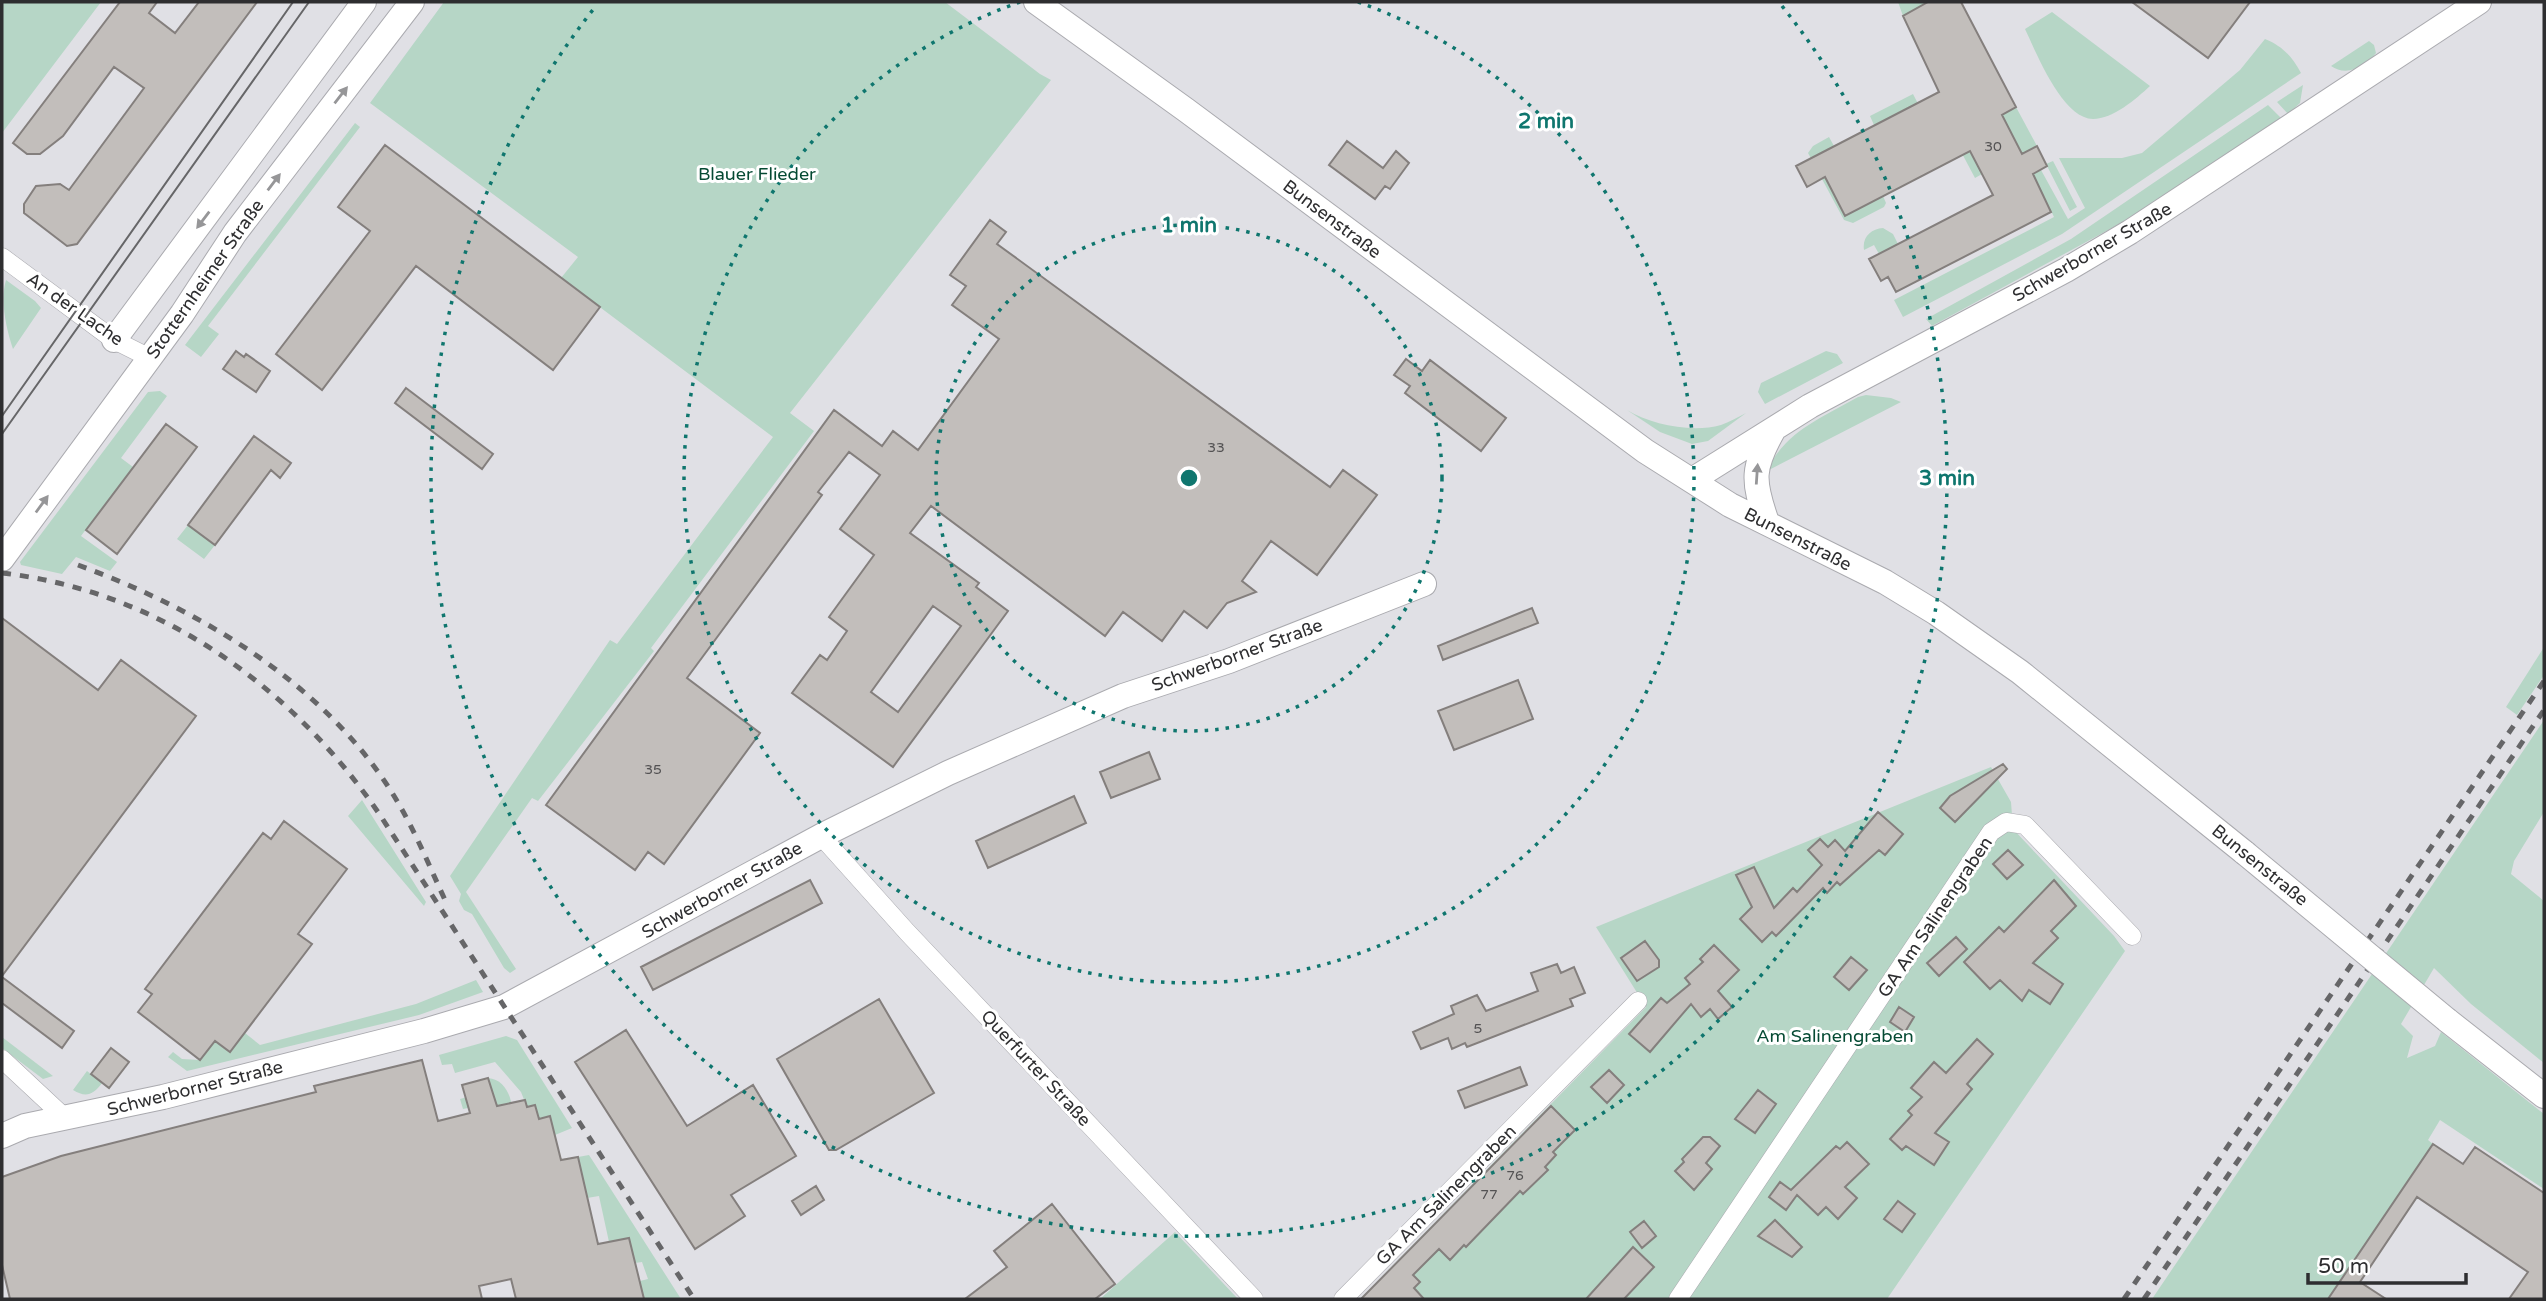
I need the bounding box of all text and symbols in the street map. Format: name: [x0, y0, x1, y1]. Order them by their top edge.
one-way arrow: [333, 86, 347, 104]
text: 2 min: [1518, 109, 1574, 134]
house number: 30: [1984, 138, 2002, 155]
park label: Blauer Flieder: [698, 163, 816, 185]
one-way arrow: [267, 173, 281, 191]
street label: Bunsenstraße: [1278, 175, 1386, 263]
street label: Stotternheimer Straße: [142, 195, 268, 363]
street label: Schwerborner Straße: [2008, 197, 2176, 307]
one-way arrow: [196, 210, 210, 229]
text: 1 min: [1161, 213, 1217, 238]
street label: An der Lache: [22, 267, 128, 351]
house number: 33: [1207, 439, 1225, 456]
one-way arrow: [1752, 463, 1763, 485]
centre of rings: [1177, 466, 1201, 490]
text: 3 min: [1919, 466, 1975, 491]
one-way arrow: [35, 495, 49, 513]
street label: Bunsenstraße: [1741, 502, 1855, 576]
street label: Schwerborner Straße: [1149, 614, 1325, 696]
house number: 35: [644, 761, 662, 778]
street label: Bunsenstraße: [2207, 819, 2313, 911]
street label: GA Am Salinengraben: [1873, 832, 1997, 1002]
street label: Schwerborner Straße: [638, 837, 806, 943]
street label: Querfurter Straße: [976, 1005, 1096, 1131]
house number: 5: [1474, 1020, 1482, 1037]
park label: Am Salinengraben: [1756, 1025, 1914, 1047]
street label: Schwerborner Straße: [105, 1056, 285, 1120]
street label: GA Am Salinengraben: [1371, 1120, 1521, 1270]
house number: 76: [1506, 1167, 1524, 1184]
house number: 77: [1480, 1186, 1498, 1203]
scale bar: [2308, 1242, 2466, 1286]
text: 50 m: [2318, 1254, 2369, 1279]

